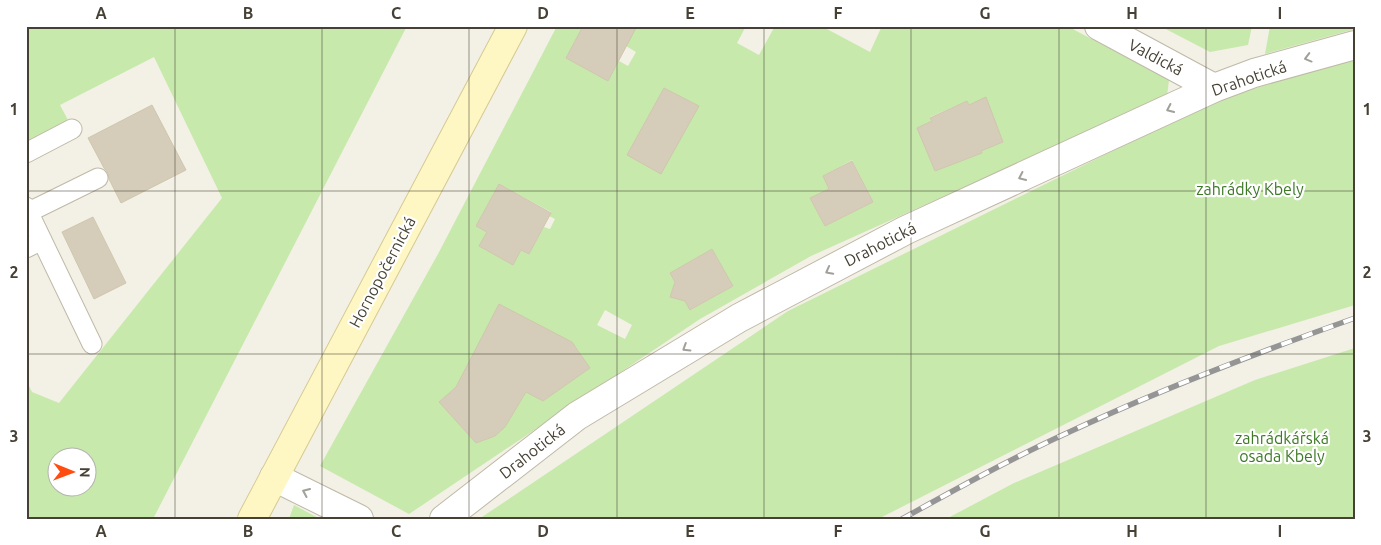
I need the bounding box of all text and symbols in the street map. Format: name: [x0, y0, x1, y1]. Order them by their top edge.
text: A: [95, 4, 107, 22]
text: B: [243, 4, 253, 22]
text: C: [391, 4, 401, 22]
text: D: [537, 4, 549, 22]
text: E: [685, 4, 695, 22]
text: F: [834, 4, 843, 22]
text: G: [979, 4, 991, 22]
text: H: [1126, 4, 1138, 22]
text: I: [1278, 4, 1282, 22]
street label: Valdická: [1126, 35, 1186, 79]
one-way arrow: [1304, 53, 1312, 63]
street label: Drahotická: [1209, 57, 1289, 99]
text: 1: [9, 100, 19, 118]
text: 1: [1362, 100, 1372, 118]
one-way arrow: [1166, 102, 1175, 113]
one-way arrow: [1018, 170, 1027, 181]
park label: zahrádky Kbely: [1196, 180, 1304, 198]
street label: Hornopočernická: [345, 214, 419, 330]
street label: Drahotická: [841, 218, 919, 270]
text: 2: [9, 263, 19, 281]
text: 2: [1362, 263, 1372, 281]
one-way arrow: [825, 265, 834, 275]
one-way arrow: [683, 342, 692, 352]
street label: Drahotická: [496, 420, 568, 482]
text: 3: [9, 427, 19, 445]
text: 3: [1362, 427, 1372, 445]
park label: zahrádkářská osada Kbely: [1235, 429, 1329, 465]
north arrow: [48, 448, 98, 498]
text: N: [77, 467, 93, 478]
one-way arrow: [302, 488, 311, 499]
text: A: [95, 522, 107, 540]
text: B: [243, 522, 253, 540]
text: C: [391, 522, 401, 540]
text: D: [537, 522, 549, 540]
text: E: [685, 522, 695, 540]
text: F: [834, 522, 843, 540]
text: G: [979, 522, 991, 540]
text: H: [1126, 522, 1138, 540]
text: I: [1278, 522, 1282, 540]

